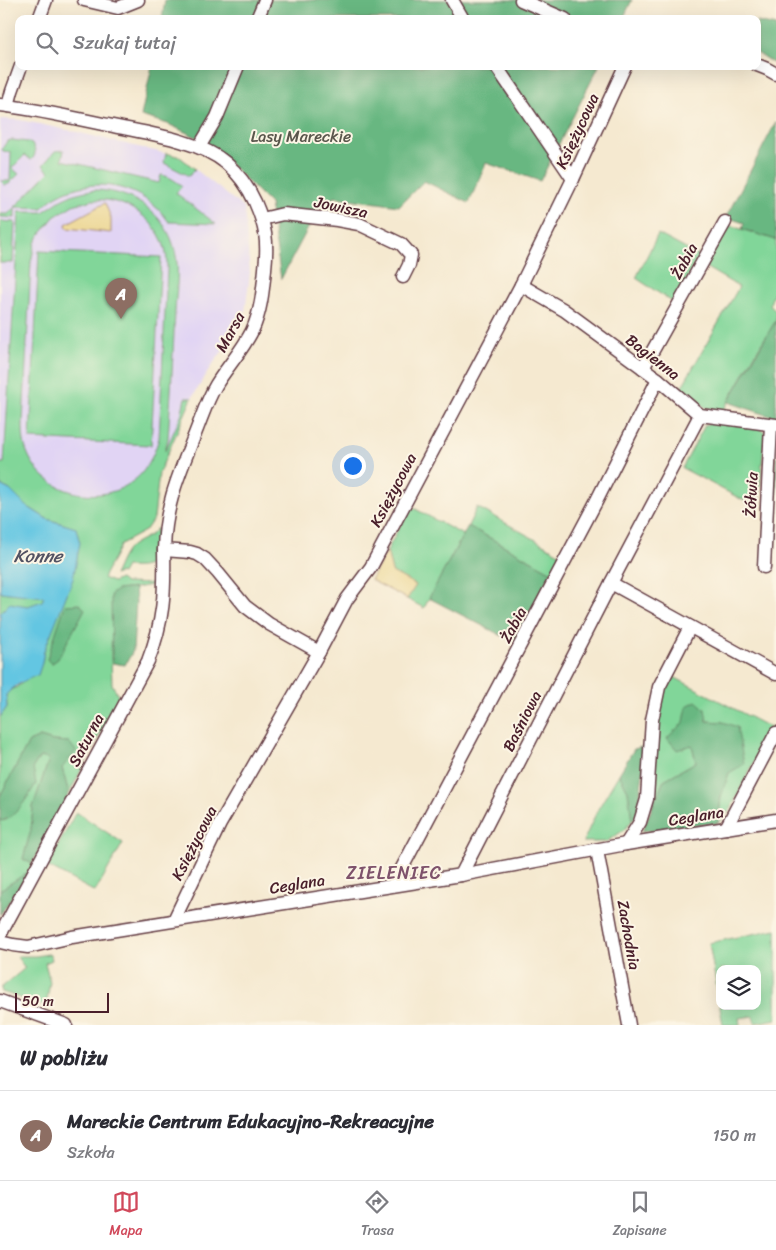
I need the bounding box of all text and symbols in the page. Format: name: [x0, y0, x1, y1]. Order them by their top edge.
search box: [15, 15, 761, 70]
text: Szukaj tutaj: [73, 26, 176, 59]
icon: search: [33, 29, 61, 57]
street label: Księżycowa: [547, 88, 607, 174]
park label: Lasy Mareckie: [251, 122, 351, 151]
street label: Jowisza: [311, 187, 370, 227]
street label: Żabia: [662, 237, 706, 285]
pin: A: [105, 278, 137, 319]
street label: Marsa: [207, 305, 254, 358]
street label: Bagienna: [619, 326, 687, 388]
street label: Księżycowa: [361, 448, 425, 532]
your location: [340, 453, 366, 479]
street label: Żółwia: [735, 471, 767, 519]
water label: Konne: [14, 540, 64, 572]
street label: Żabia: [491, 601, 535, 649]
street label: Baśniowa: [494, 685, 550, 757]
street label: Saturna: [60, 708, 112, 772]
street label: Ceglana: [666, 797, 726, 835]
street label: Księżycowa: [163, 800, 225, 886]
district label: ZIELENIEC: [346, 857, 442, 889]
street label: Ceglana: [267, 865, 327, 903]
street label: Zachodnia: [609, 898, 649, 972]
map controls: [716, 965, 761, 1010]
button: layers: [716, 965, 761, 1010]
text: 50 m: [22, 989, 54, 1014]
scale bar: [15, 990, 109, 1013]
text: W pobliżu: [20, 1039, 108, 1077]
text: Mareckie Centrum Edukacyjno-Rekreacyjne: [67, 1105, 434, 1138]
text: A: [31, 1121, 41, 1150]
text: 150 m: [713, 1121, 756, 1150]
text: Szkoła: [67, 1138, 115, 1167]
tab: Mapa: [109, 1188, 142, 1243]
tab: Trasa: [361, 1188, 394, 1243]
tab: Zapisane: [612, 1188, 667, 1243]

